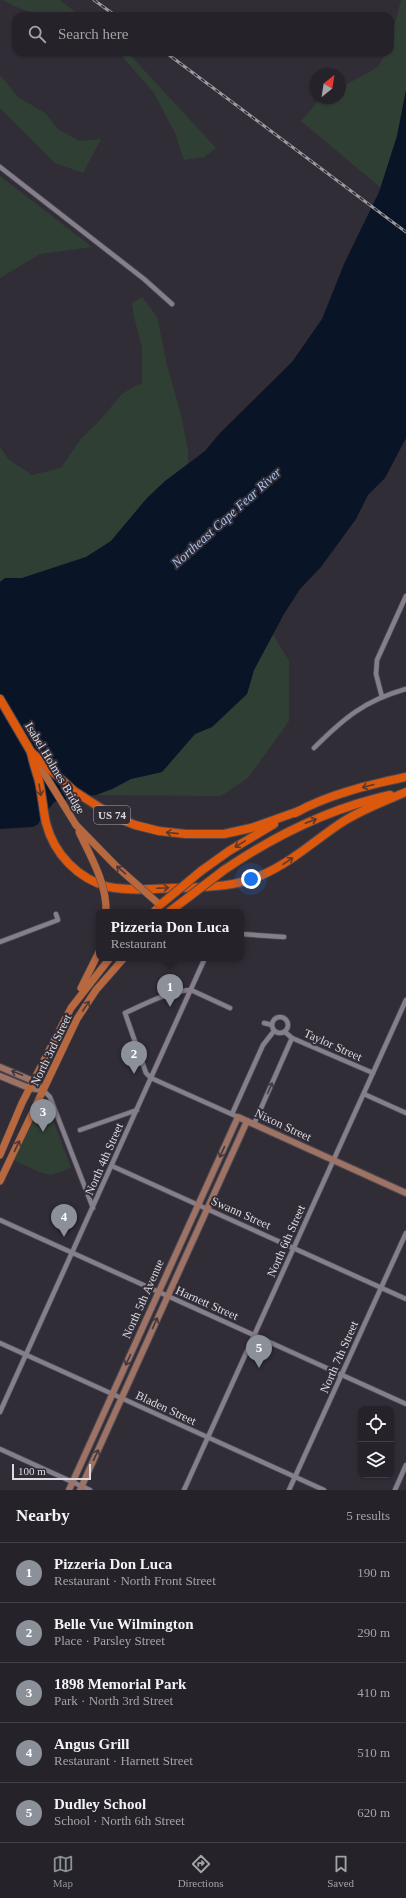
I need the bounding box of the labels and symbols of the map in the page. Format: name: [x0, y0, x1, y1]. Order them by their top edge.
north arrow: [310, 68, 346, 104]
water label: Northeast Cape Fear River: [168, 464, 285, 571]
street label: Isabel Holmes Bridge: [22, 720, 88, 816]
one-way arrow: [36, 783, 44, 796]
one-way arrow: [362, 783, 375, 790]
road number: US 74: [94, 806, 130, 824]
one-way arrow: [305, 817, 317, 825]
one-way arrow: [166, 829, 179, 836]
one-way arrow: [235, 840, 246, 848]
one-way arrow: [282, 857, 293, 865]
one-way arrow: [115, 865, 126, 874]
your location: [241, 869, 261, 889]
one-way arrow: [156, 885, 169, 892]
pin: 1: [157, 974, 183, 1007]
one-way arrow: [82, 1000, 90, 1011]
street label: North 3rd Street: [28, 1011, 75, 1088]
street label: Taylor Street: [302, 1026, 365, 1064]
pin: 2: [121, 1041, 147, 1074]
one-way arrow: [11, 1069, 23, 1077]
one-way arrow: [267, 1083, 274, 1095]
pin: 3: [30, 1099, 56, 1132]
street label: Nixon Street: [252, 1106, 314, 1145]
street label: North 4th Street: [82, 1120, 126, 1197]
one-way arrow: [14, 1140, 21, 1152]
one-way arrow: [218, 1146, 225, 1158]
street label: Swann Street: [209, 1194, 274, 1233]
street label: North 6th Street: [264, 1202, 308, 1279]
pin: 4: [51, 1204, 77, 1237]
street label: North 5th Avenue: [119, 1257, 167, 1341]
street label: Harnett Street: [174, 1283, 241, 1323]
one-way arrow: [152, 1318, 159, 1330]
street label: North 7th Street: [317, 1318, 361, 1395]
pin: 5: [246, 1335, 272, 1368]
one-way arrow: [124, 1353, 131, 1365]
street label: Bladen Street: [134, 1388, 199, 1428]
one-way arrow: [93, 1449, 100, 1461]
scale bar: [12, 1462, 91, 1481]

